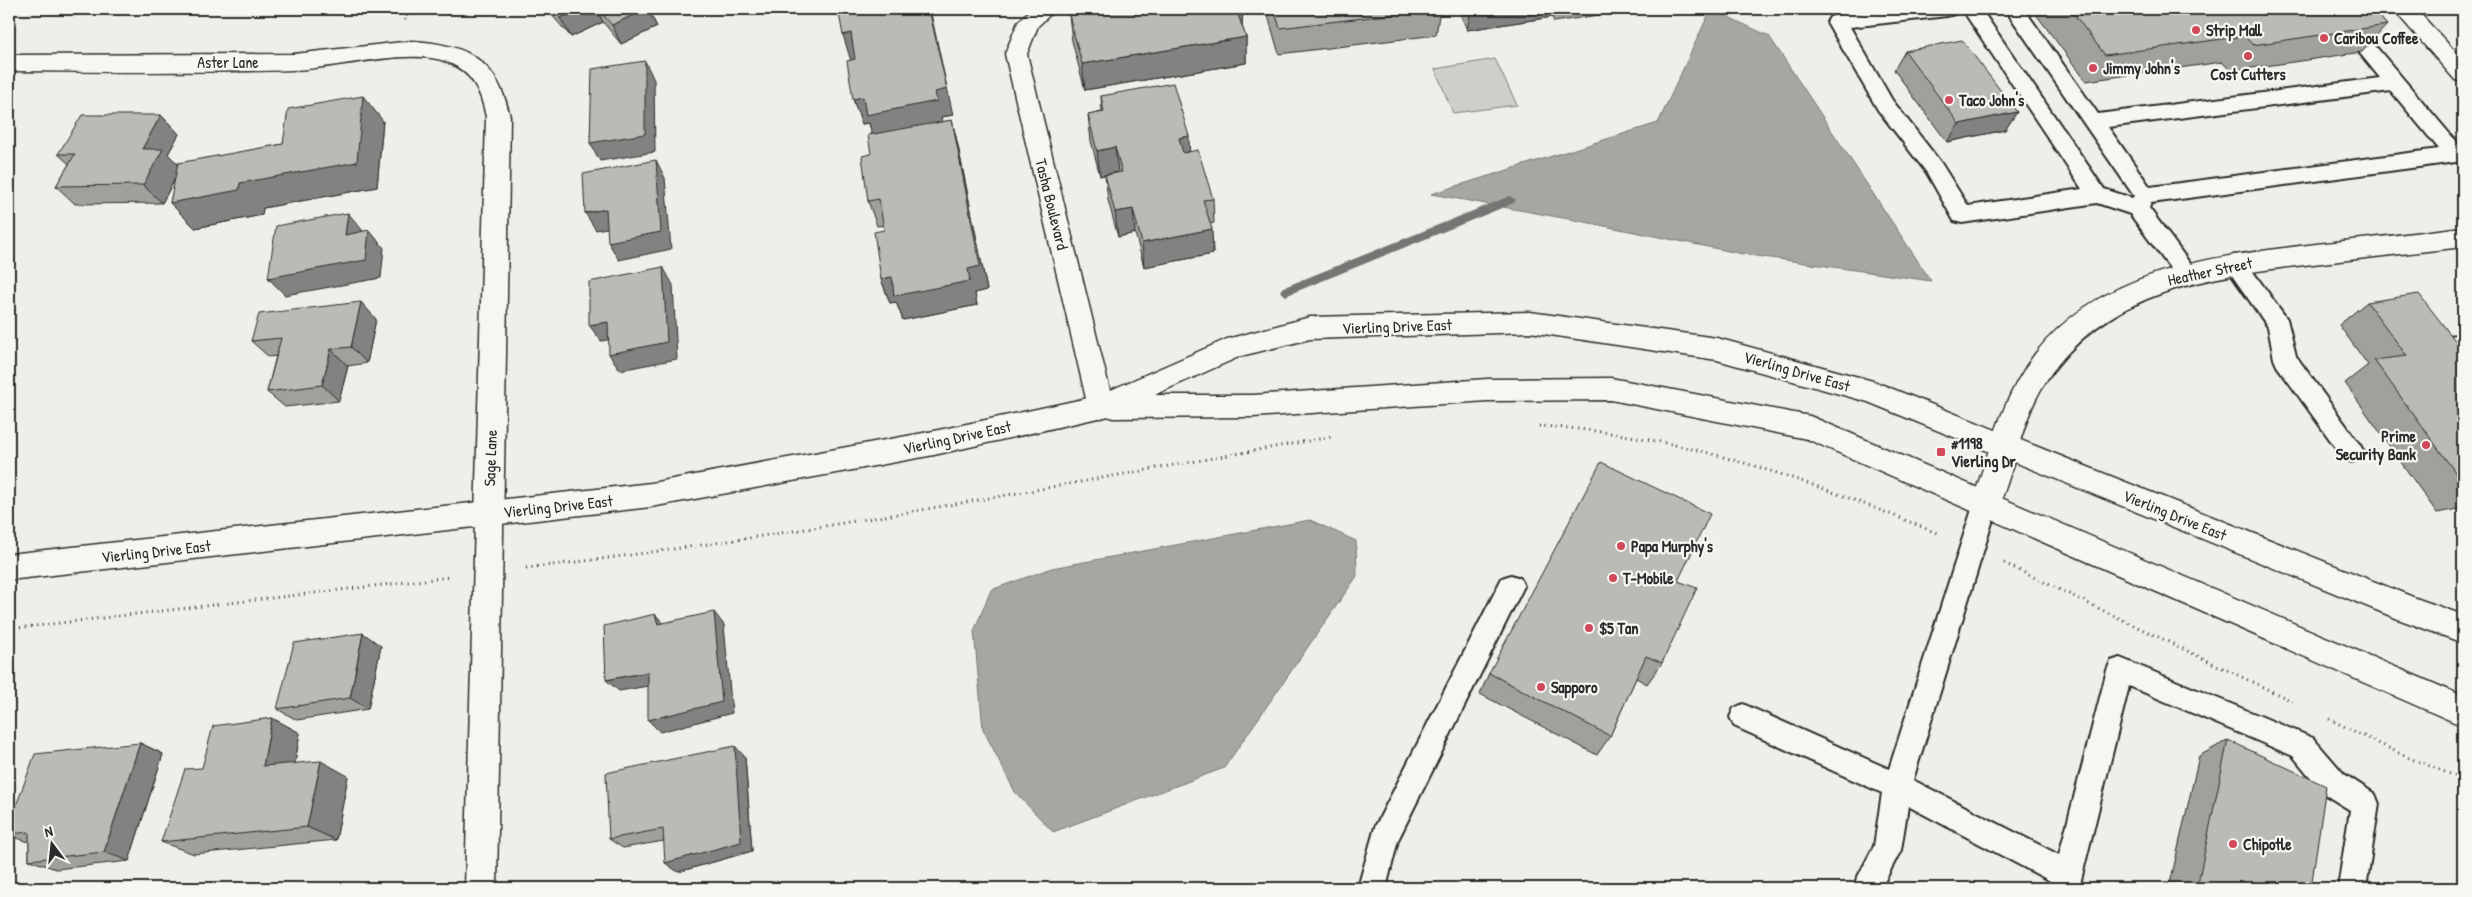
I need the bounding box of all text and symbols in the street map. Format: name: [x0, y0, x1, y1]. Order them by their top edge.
place label: Strip Mall: [2206, 19, 2263, 42]
marker: Strip Mall: [2190, 24, 2202, 36]
place label: Caribou Coffee: [2334, 27, 2419, 49]
marker: Caribou Coffee: [2318, 32, 2330, 44]
marker: Cost Cutters: [2242, 50, 2254, 62]
street label: Aster Lane: [197, 51, 259, 73]
place label: Jimmy John's: [2103, 57, 2181, 80]
marker: Jimmy John's: [2087, 62, 2099, 74]
place label: Cost Cutters: [2210, 63, 2287, 85]
place label: Taco John's: [1958, 89, 2025, 111]
marker: Taco John's: [1943, 94, 1955, 106]
street label: Tasha Boulevard: [1030, 156, 1074, 252]
street label: Heather Street: [2166, 251, 2255, 291]
street label: Vierling Drive East: [1342, 313, 1453, 339]
street label: Vierling Drive East: [1741, 345, 1853, 397]
street label: Vierling Drive East: [901, 415, 1013, 459]
place label: Prime Security Bank: [2336, 425, 2417, 466]
street label: Sage Lane: [478, 429, 502, 487]
place label: #1198 Vierling Dr: [1951, 432, 2017, 473]
marker: Prime Security Bank: [2420, 439, 2432, 451]
marker: #1198 Vierling Dr: [1935, 446, 1947, 458]
street label: Vierling Drive East: [2120, 484, 2230, 546]
street label: Vierling Drive East: [502, 489, 614, 523]
street label: Vierling Drive East: [100, 534, 212, 568]
place label: Papa Murphy's: [1631, 535, 1714, 558]
marker: Papa Murphy's: [1615, 540, 1627, 552]
place label: T-Mobile: [1622, 567, 1674, 589]
marker: T-Mobile: [1607, 572, 1619, 584]
place label: $5 Tan: [1599, 617, 1639, 639]
marker: $5 Tan: [1583, 622, 1595, 634]
place label: Sapporo: [1551, 676, 1598, 699]
marker: Sapporo: [1535, 681, 1547, 693]
north arrow: [28, 820, 78, 870]
text: N: [42, 821, 55, 841]
place label: Chipotle: [2243, 833, 2292, 856]
marker: Chipotle: [2227, 838, 2239, 850]

